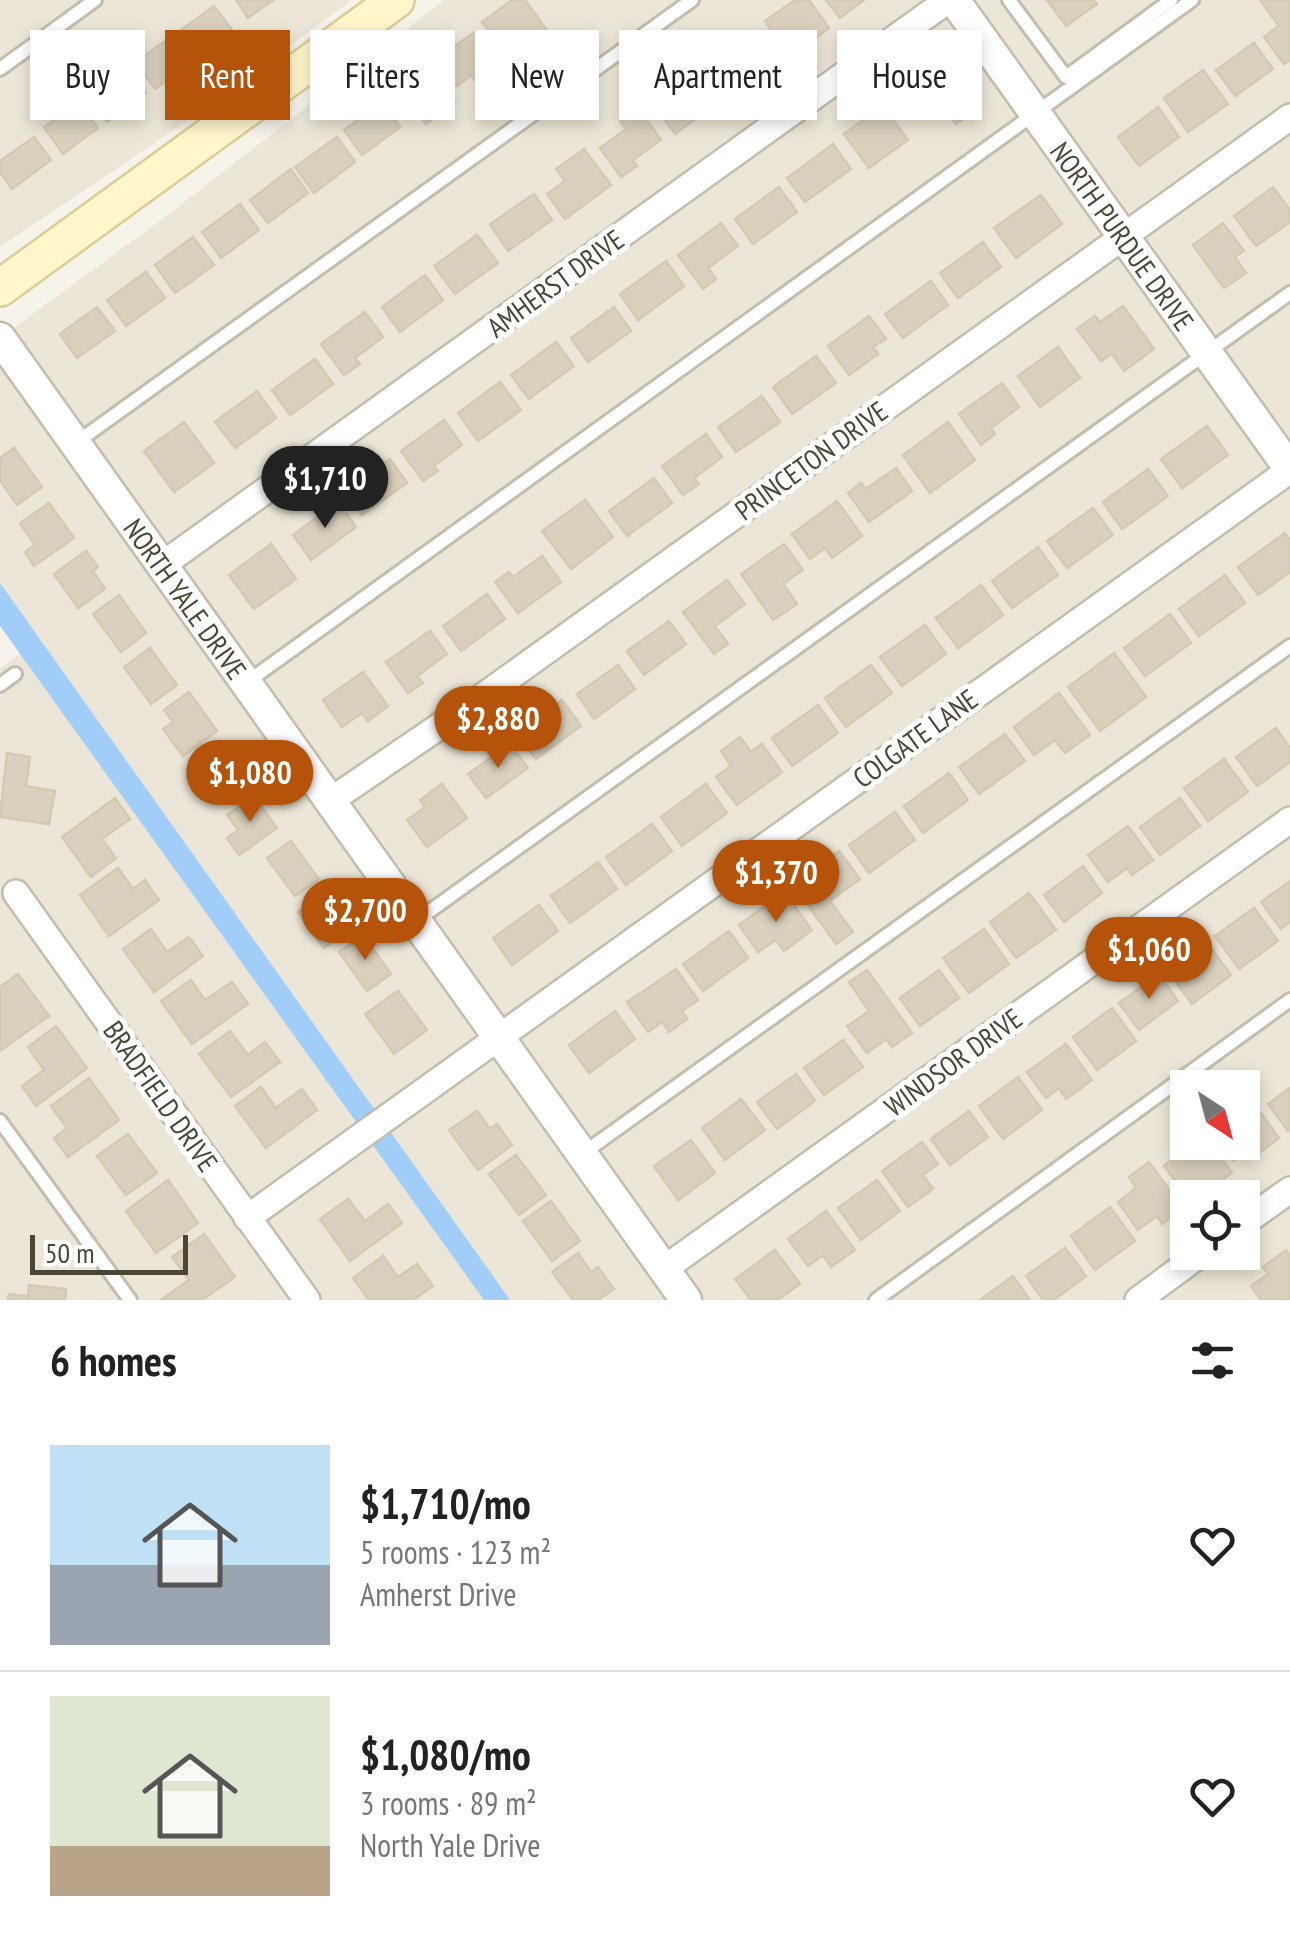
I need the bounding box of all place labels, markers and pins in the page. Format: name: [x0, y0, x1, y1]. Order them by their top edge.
pin: $1,710: [244, 446, 406, 531]
pin: $2,880: [417, 686, 579, 771]
pin: $1,080: [169, 740, 331, 825]
pin: $1,370: [695, 840, 857, 925]
pin: $2,700: [284, 878, 446, 963]
pin: $1,060: [1068, 917, 1230, 1002]

